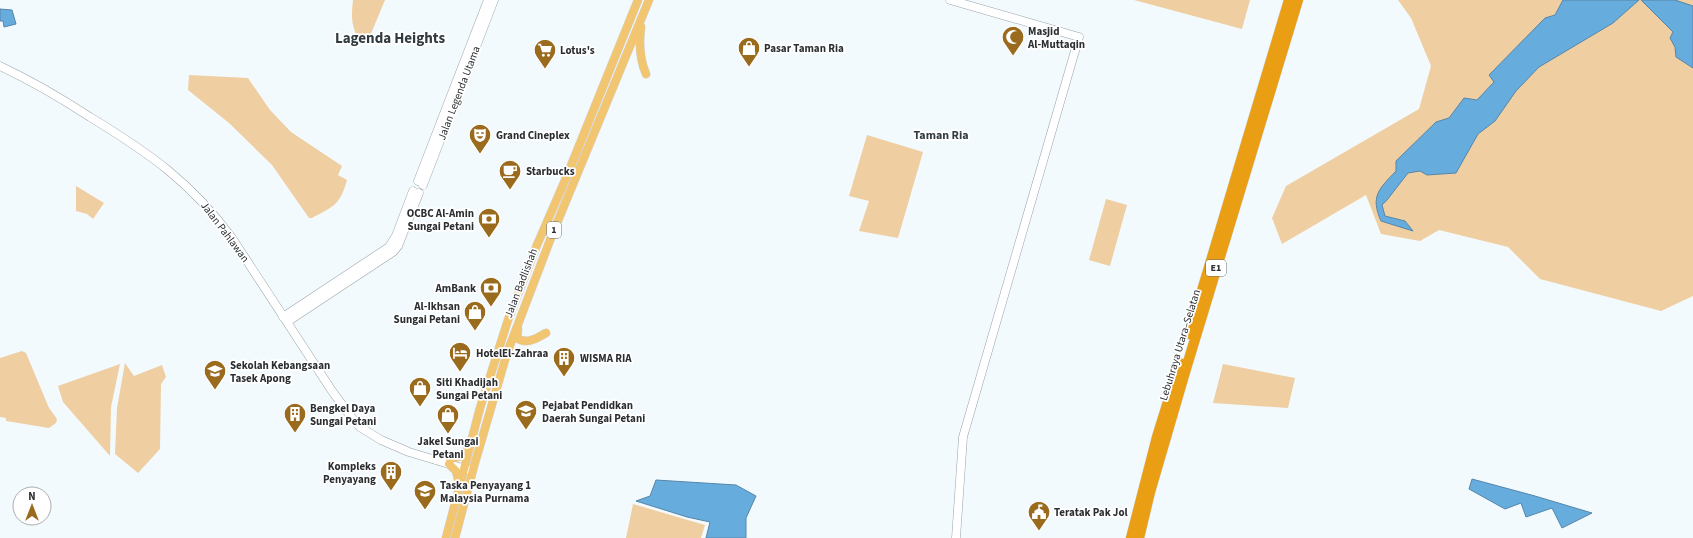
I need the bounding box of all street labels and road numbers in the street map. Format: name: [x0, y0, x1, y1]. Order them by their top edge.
street label: Jalan Legenda Utama: [434, 44, 484, 142]
street label: Jalan Pahlawan: [197, 199, 253, 265]
road number: 1: [547, 222, 561, 238]
street label: Jalan Badlishah: [501, 246, 541, 320]
road number: E1: [1206, 260, 1226, 276]
street label: Lebuhraya Utara–Selatan: [1156, 288, 1204, 402]

